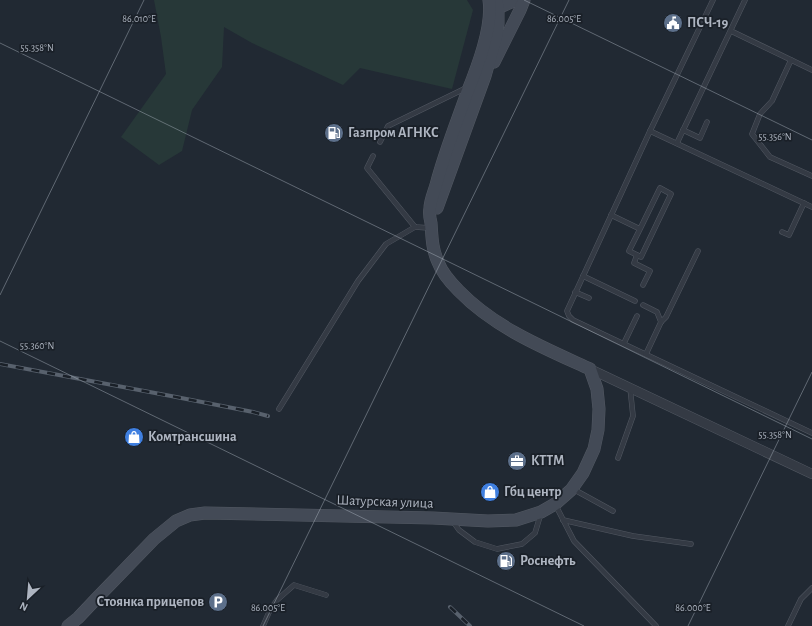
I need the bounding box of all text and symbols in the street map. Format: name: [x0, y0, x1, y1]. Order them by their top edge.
public building icon: ПСЧ-19: [662, 12, 684, 34]
text: 86.010°E: [122, 14, 156, 24]
text: 86.005°E: [547, 14, 581, 24]
place label: ПСЧ-19: [687, 16, 728, 30]
text: 55.358°N: [20, 43, 54, 53]
fuel station icon: Газпром АГНКС: [323, 122, 345, 144]
place label: Газпром АГНКС: [348, 126, 439, 140]
text: 55.356°N: [758, 132, 792, 142]
text: 55.360°N: [20, 341, 54, 351]
shop icon: Комтрансшина: [123, 426, 145, 448]
place label: Комтрансшина: [148, 430, 237, 444]
text: 55.358°N: [758, 430, 792, 440]
office icon: КТТМ: [506, 450, 528, 472]
place label: КТТМ: [531, 454, 565, 468]
shop icon: Гбц центр: [479, 481, 501, 503]
place label: Гбц центр: [504, 485, 561, 499]
street label: Шатурская улица: [336, 493, 434, 511]
fuel station icon: Роснефть: [495, 550, 517, 572]
place label: Роснефть: [520, 554, 576, 568]
north arrow: [8, 578, 48, 618]
parking icon: Стоянка прицепов: [207, 591, 229, 613]
place label: Стоянка прицепов: [97, 595, 204, 609]
text: N: [18, 600, 30, 613]
text: 86.005°E: [251, 603, 285, 613]
text: 86.000°E: [675, 603, 711, 613]

